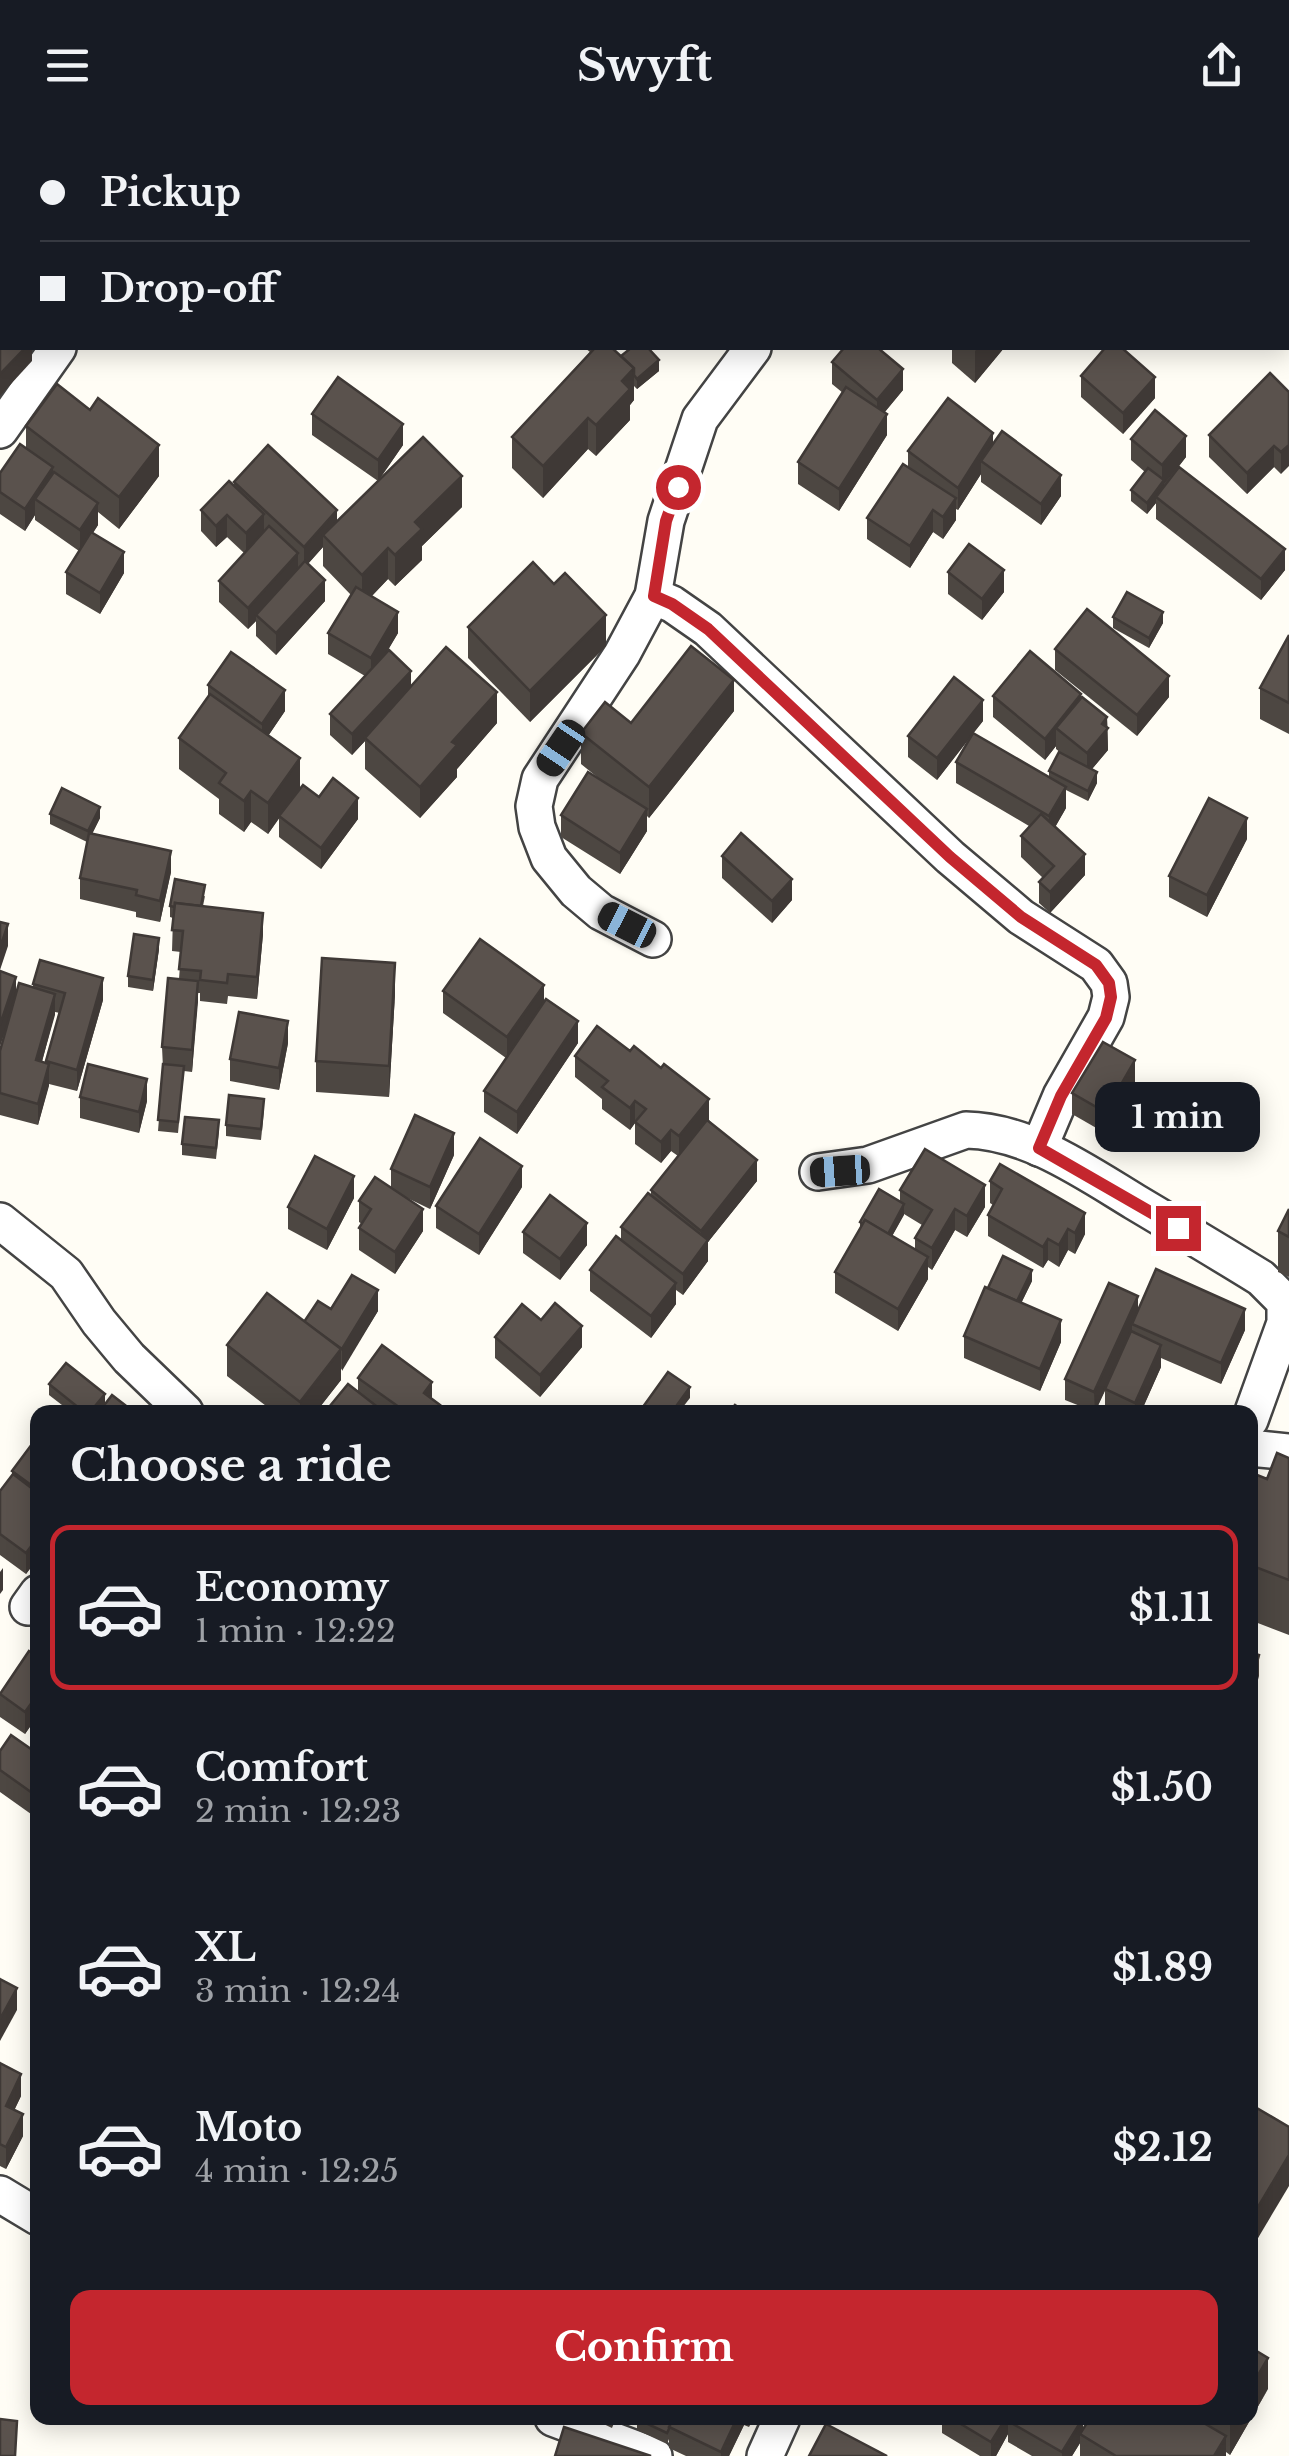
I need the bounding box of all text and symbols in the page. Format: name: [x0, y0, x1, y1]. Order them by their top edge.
text: Swyft: [577, 37, 712, 93]
icon: menu: [40, 38, 95, 93]
icon: share: [1194, 38, 1249, 93]
text: Pickup: [100, 169, 241, 216]
text: Drop-off: [100, 265, 277, 312]
route start: [656, 465, 701, 510]
car: [532, 715, 590, 781]
car: [593, 898, 661, 952]
callout: 1 min: [1096, 1083, 1260, 1153]
text: 1 min: [1131, 1097, 1224, 1137]
car: [809, 1154, 871, 1188]
route end: [1156, 1206, 1201, 1251]
text: Choose a ride: [70, 1437, 392, 1493]
icon: car: [75, 1563, 165, 1653]
text: Economy: [195, 1564, 389, 1611]
text: $1.11: [1129, 1584, 1213, 1631]
text: 1 min · 12:22: [195, 1611, 396, 1651]
icon: car: [75, 1743, 165, 1833]
text: Comfort: [195, 1744, 368, 1791]
text: $1.50: [1111, 1764, 1213, 1811]
text: 2 min · 12:23: [195, 1791, 401, 1831]
icon: car: [75, 1923, 165, 2013]
text: XL: [195, 1924, 256, 1971]
text: $1.89: [1112, 1944, 1213, 1991]
text: 3 min · 12:24: [195, 1971, 400, 2011]
icon: car: [75, 2103, 165, 2193]
text: Moto: [195, 2104, 302, 2151]
text: $2.12: [1113, 2124, 1213, 2171]
text: 4 min · 12:25: [195, 2151, 399, 2191]
button: Confirm: [70, 2290, 1218, 2405]

